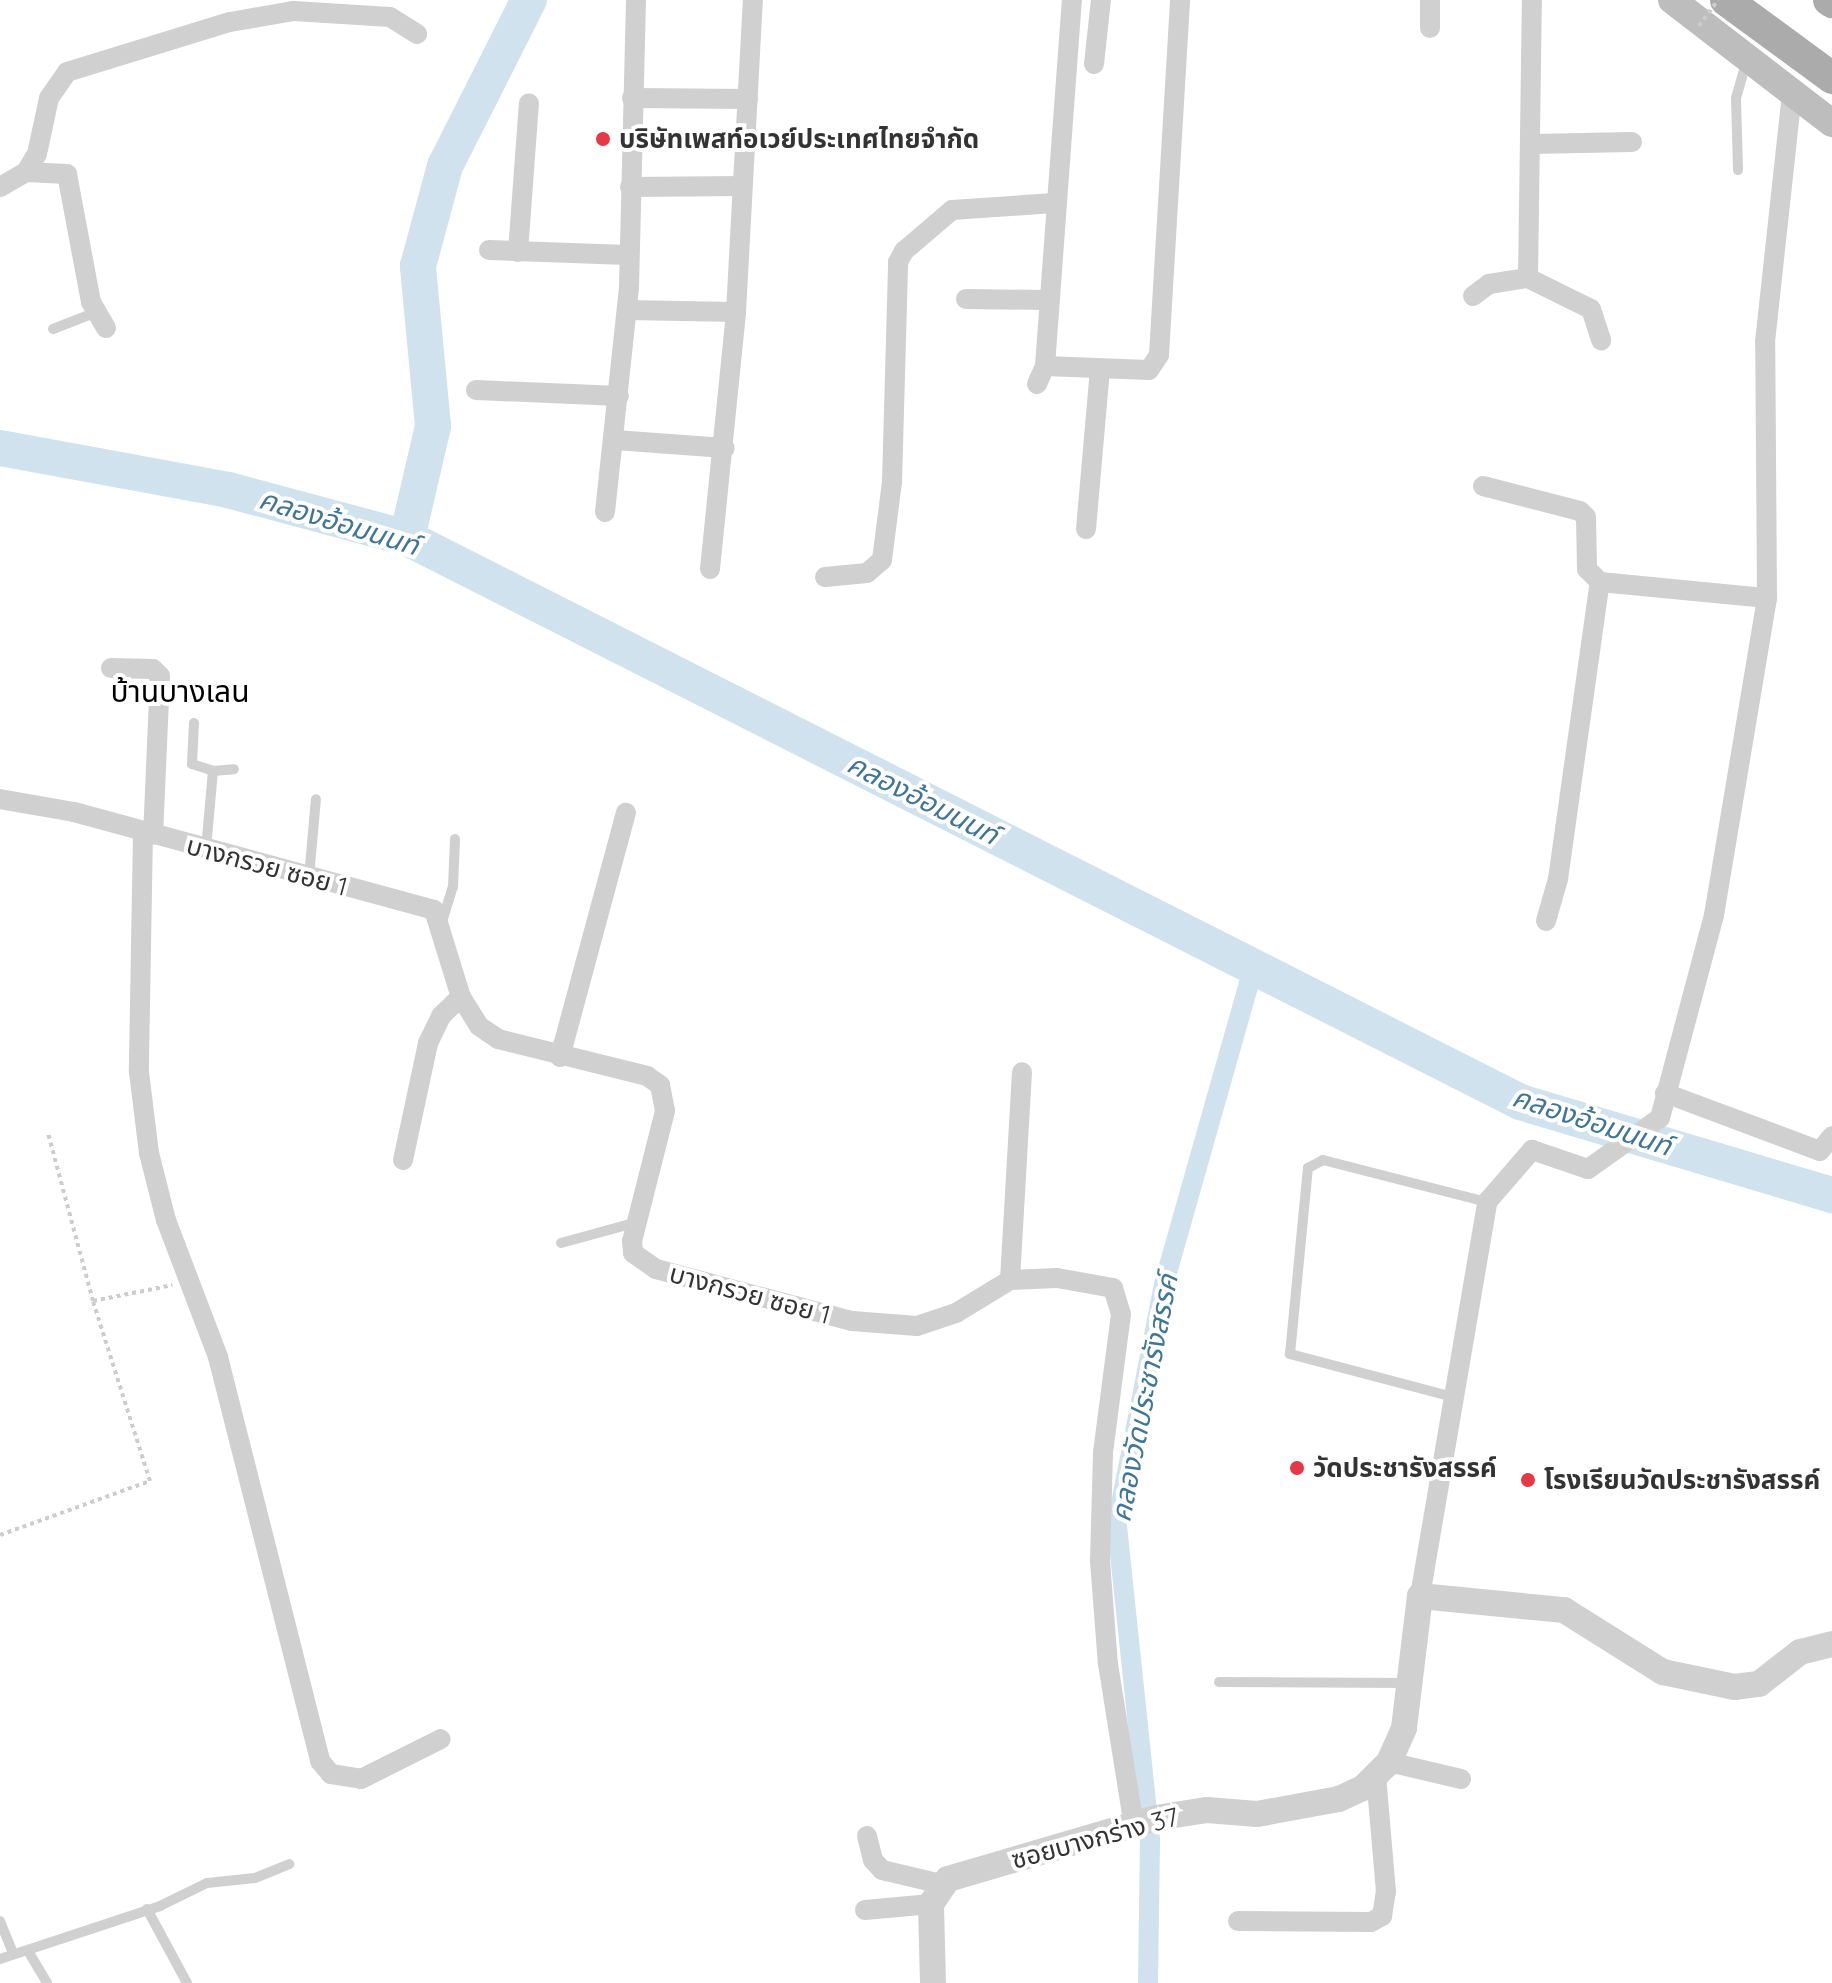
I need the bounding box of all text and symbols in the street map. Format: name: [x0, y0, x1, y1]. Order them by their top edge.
place label: บริษัทเพสท์อเวย์ประเทศไทยจำกัด: [619, 123, 979, 155]
marker: บริษัทเพสท์อเวย์ประเทศไทยจำกัด: [594, 130, 612, 148]
water label: คลองอ้อมนนท์: [255, 482, 423, 562]
district label: บ้านบางเลน: [110, 673, 250, 709]
water label: คลองอ้อมนนท์: [842, 747, 1004, 851]
street label: บางกรวย ซอย 1: [183, 830, 351, 902]
water label: คลองอ้อมนนท์: [1508, 1080, 1676, 1162]
street label: บางกรวย ซอย 1: [666, 1258, 834, 1330]
water label: คลองวัดประชารังสรรค์: [1104, 1271, 1184, 1525]
place label: วัดประชารังสรรค์: [1313, 1452, 1497, 1484]
marker: วัดประชารังสรรค์: [1288, 1459, 1306, 1477]
place label: โรงเรียนวัดประชารังสรรค์: [1544, 1464, 1820, 1496]
marker: โรงเรียนวัดประชารังสรรค์: [1519, 1471, 1537, 1489]
street label: ซอยบางกร่าง 37: [1008, 1801, 1182, 1875]

